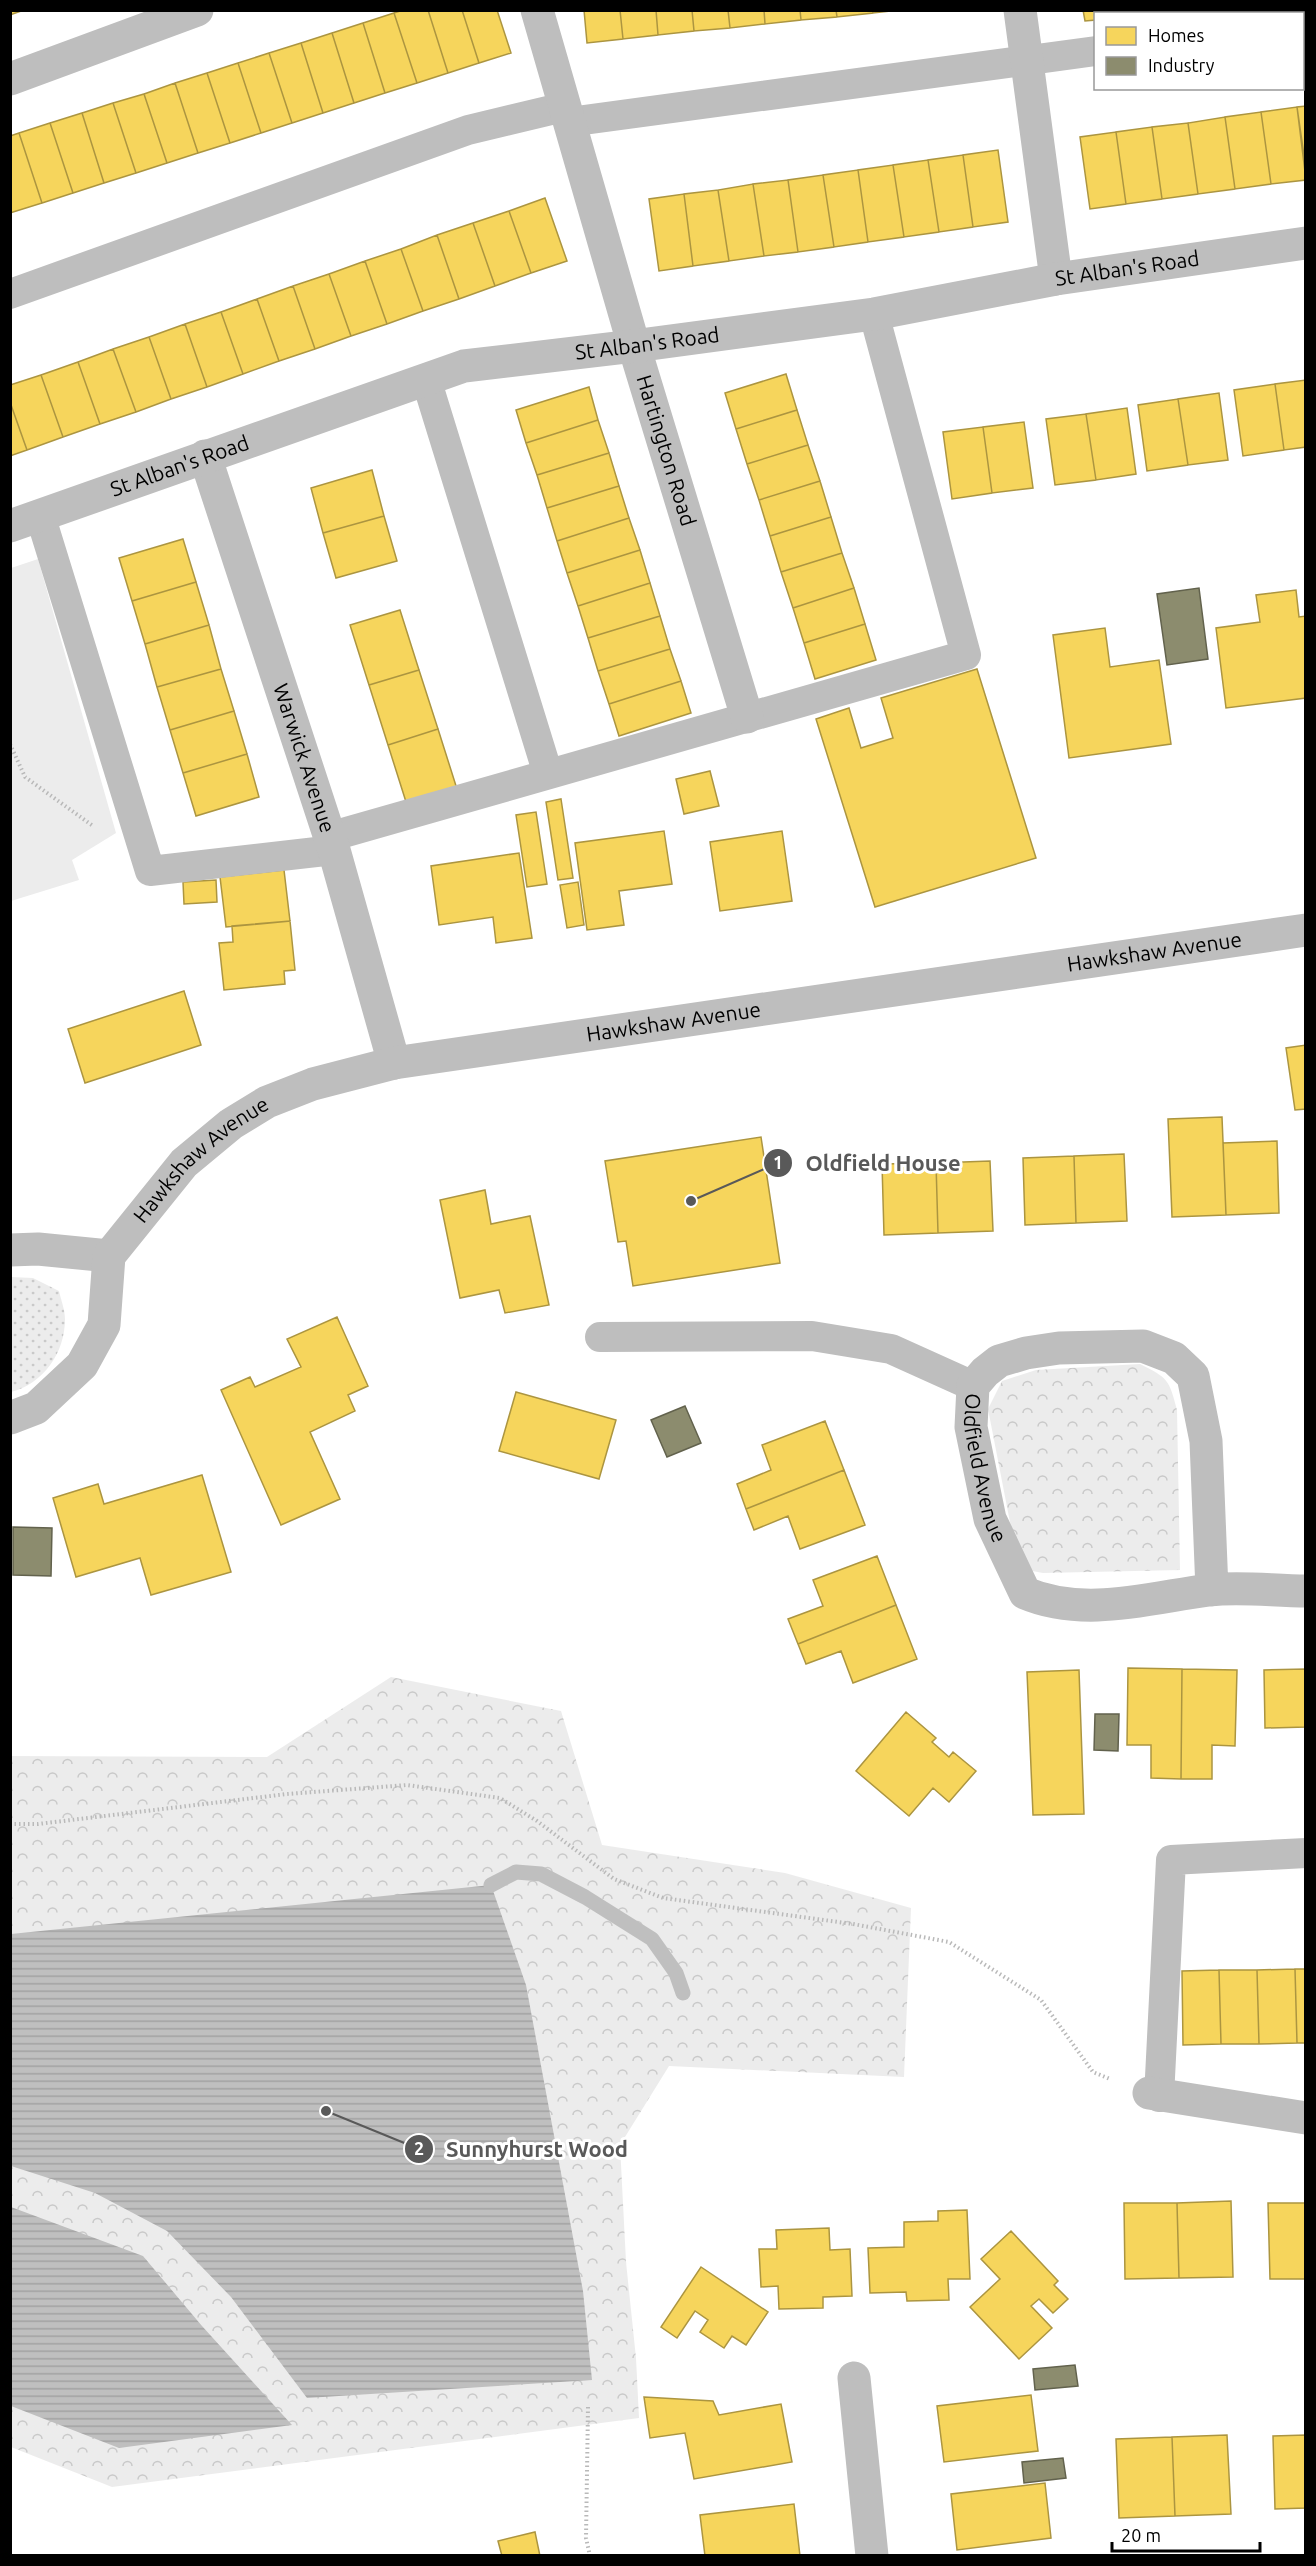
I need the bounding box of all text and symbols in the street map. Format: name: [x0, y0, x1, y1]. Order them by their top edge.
legend: [1094, 12, 1304, 90]
text: Homes: [1148, 25, 1205, 45]
text: Industry: [1148, 55, 1215, 75]
street label: St Alban's Road: [1053, 246, 1201, 290]
street label: St Alban's Road: [574, 322, 721, 364]
street label: Hartington Road: [632, 372, 701, 529]
street label: St Alban's Road: [107, 430, 252, 501]
street label: Warwick Avenue: [269, 680, 341, 836]
street label: Hawkshaw Avenue: [1065, 927, 1243, 976]
street label: Hawkshaw Avenue: [585, 997, 762, 1046]
street label: Hawkshaw Avenue: [128, 1091, 272, 1227]
callout: Oldfield House: [763, 1143, 972, 1183]
text: Oldfield House: [805, 1150, 961, 1175]
text: 1: [773, 1152, 783, 1172]
street label: Oldfield Avenue: [960, 1393, 1012, 1546]
callout: Sunnyhurst Wood: [404, 2129, 640, 2169]
text: Sunnyhurst Wood: [446, 2136, 628, 2161]
text: 2: [414, 2138, 424, 2158]
scale bar: [1112, 2515, 1260, 2553]
text: 20 m: [1121, 2525, 1161, 2545]

